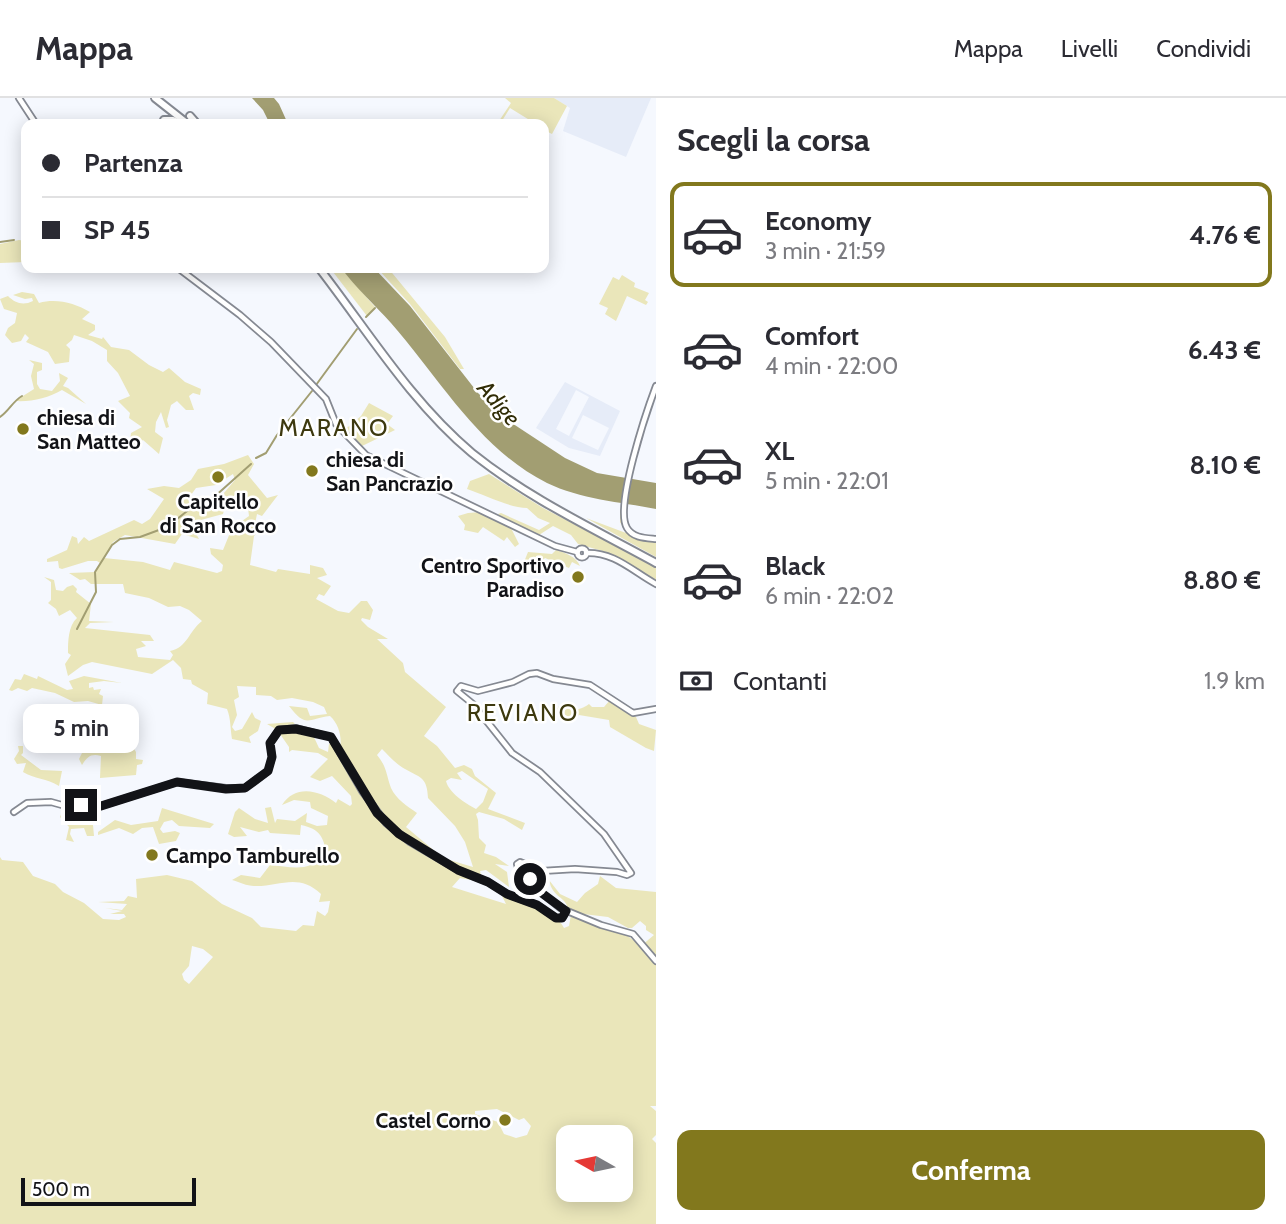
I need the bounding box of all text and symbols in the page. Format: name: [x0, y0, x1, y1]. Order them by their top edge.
text: Mappa: [35, 28, 133, 68]
text: Mappa: [954, 34, 1023, 63]
text: Livelli: [1061, 34, 1118, 63]
text: Condividi: [1156, 34, 1251, 63]
text: Scegli la corsa: [677, 120, 870, 159]
text: Partenza: [84, 147, 183, 179]
icon: car: [681, 203, 744, 266]
text: Economy: [765, 205, 871, 237]
text: SP 45: [84, 214, 151, 246]
text: 4.76 €: [1189, 219, 1261, 251]
text: 3 min · 21:59: [765, 237, 886, 265]
icon: car: [681, 318, 744, 381]
text: Comfort: [765, 320, 859, 352]
text: 6.43 €: [1188, 334, 1261, 366]
text: 4 min · 22:00: [765, 352, 898, 380]
water label: Adige: [471, 374, 526, 431]
place label: chiesa di San Matteo: [37, 405, 141, 454]
district label: MARANO: [279, 413, 389, 442]
marker: chiesa di San Matteo: [15, 421, 31, 437]
icon: car: [681, 433, 744, 496]
text: XL: [765, 435, 794, 467]
place label: chiesa di San Pancrazio: [326, 447, 453, 496]
text: 8.10 €: [1190, 449, 1261, 481]
marker: chiesa di San Pancrazio: [304, 463, 320, 479]
text: 5 min · 22:01: [765, 467, 889, 495]
marker: Capitello di San Rocco: [210, 469, 226, 485]
place label: Capitello di San Rocco: [160, 489, 276, 538]
icon: car: [681, 548, 744, 611]
text: Black: [765, 550, 825, 582]
place label: Centro Sportivo Paradiso: [421, 553, 564, 602]
text: 8.80 €: [1183, 564, 1261, 596]
marker: Centro Sportivo Paradiso: [570, 569, 586, 585]
text: 6 min · 22:02: [765, 582, 894, 610]
icon: cash: [677, 662, 715, 700]
text: Contanti: [733, 665, 827, 697]
text: 1.9 km: [1204, 667, 1265, 695]
district label: REVIANO: [467, 698, 579, 727]
callout: 5 min: [23, 704, 139, 752]
text: 5 min: [53, 714, 109, 742]
route end: [65, 789, 97, 821]
place label: Campo Tamburello: [166, 843, 340, 868]
marker: Campo Tamburello: [144, 847, 160, 863]
route start: [514, 863, 546, 895]
place label: Castel Corno: [376, 1108, 491, 1133]
marker: Castel Corno: [497, 1112, 513, 1128]
north arrow: [556, 1125, 634, 1202]
map controls: [556, 1125, 633, 1202]
button: Conferma: [677, 1130, 1265, 1210]
scale bar: [21, 1175, 196, 1207]
text: 500 m: [32, 1178, 90, 1201]

